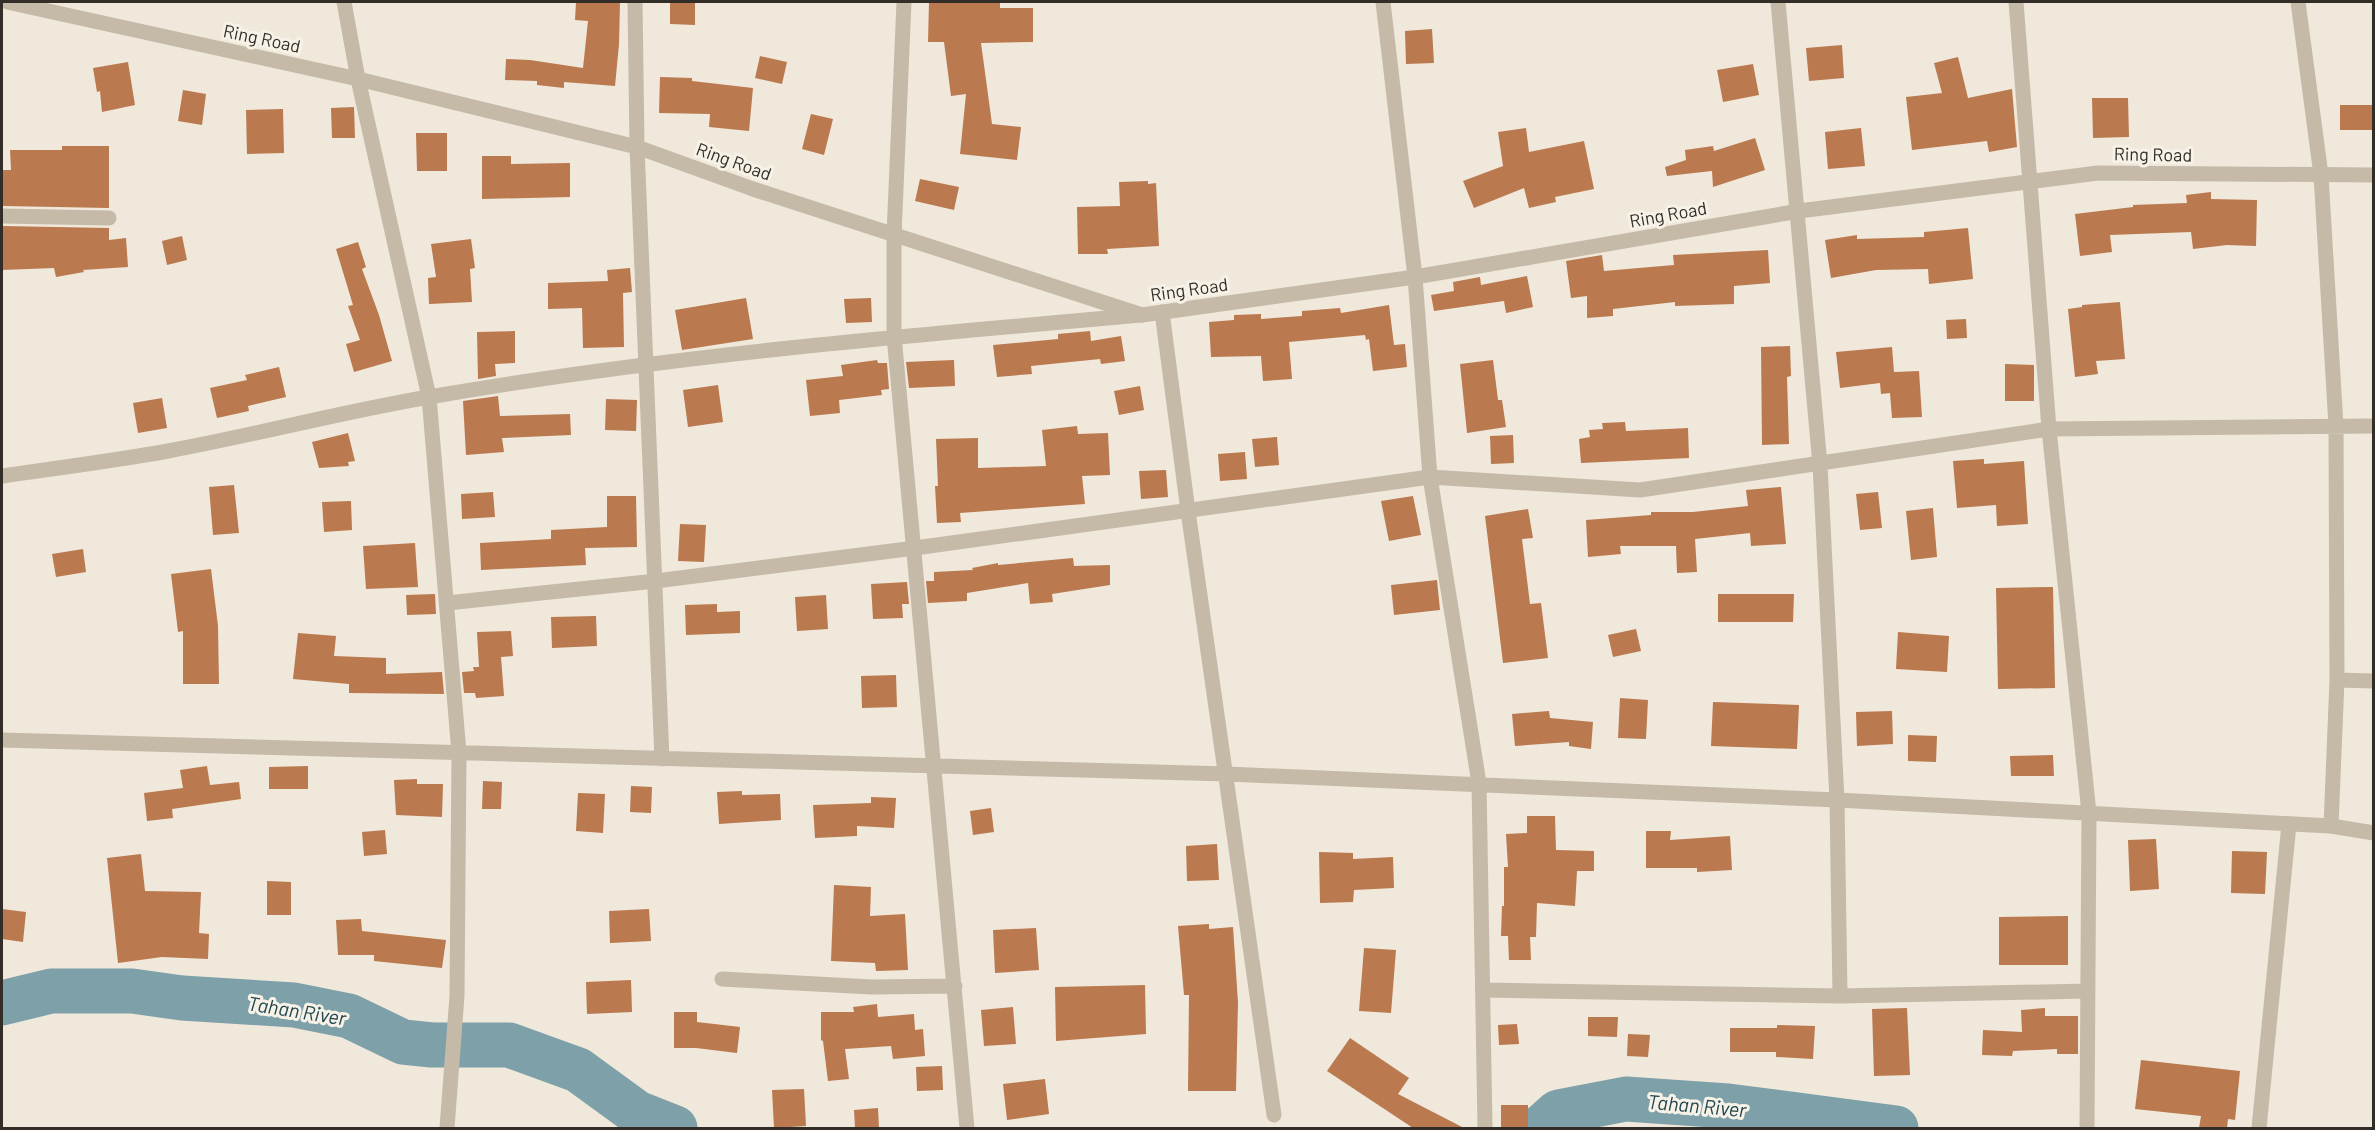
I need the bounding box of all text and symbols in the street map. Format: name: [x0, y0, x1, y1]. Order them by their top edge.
street label: Ring Road: [221, 19, 303, 57]
street label: Ring Road: [693, 137, 775, 185]
street label: Ring Road: [2114, 142, 2192, 166]
street label: Ring Road: [1628, 196, 1708, 232]
street label: Ring Road: [1149, 273, 1229, 305]
water label: Tahan River: [246, 990, 349, 1030]
water label: Tahan River: [1647, 1089, 1748, 1121]

